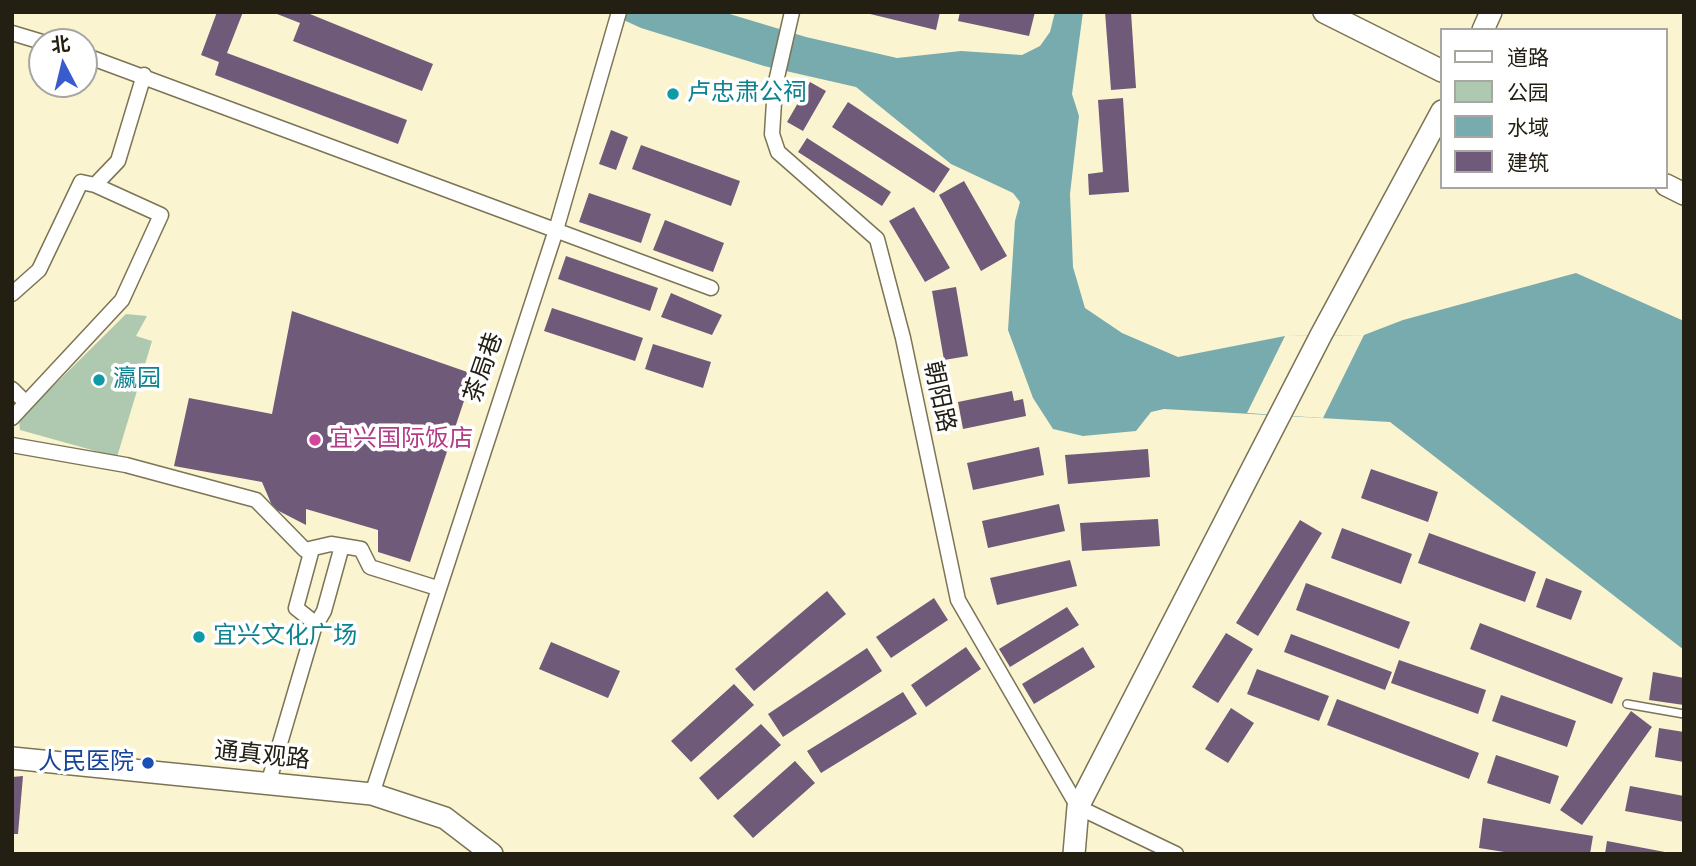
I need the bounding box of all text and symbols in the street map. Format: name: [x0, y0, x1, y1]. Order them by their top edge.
north arrow: [28, 28, 98, 98]
text: 北: [49, 28, 72, 59]
legend: [1440, 28, 1668, 189]
text: 道路: [1507, 41, 1549, 73]
text: 公园: [1507, 76, 1549, 108]
place label: 卢忠肃公祠: [687, 80, 807, 108]
marker: 卢忠肃公祠: [665, 86, 681, 102]
text: 水域: [1507, 111, 1549, 143]
text: 建筑: [1507, 146, 1549, 178]
street label: 茶局巷: [460, 329, 510, 407]
street label: 朝阳路: [916, 359, 960, 435]
place label: 瀛园: [113, 366, 161, 394]
marker: 瀛园: [91, 372, 107, 388]
place label: 宜兴国际饭店: [329, 426, 473, 454]
marker: 宜兴国际饭店: [307, 432, 323, 448]
place label: 宜兴文化广场: [213, 623, 357, 651]
marker: 宜兴文化广场: [191, 629, 207, 645]
street label: 通真观路: [213, 738, 311, 776]
place label: 人民医院: [38, 749, 134, 777]
marker: 人民医院: [140, 755, 156, 771]

